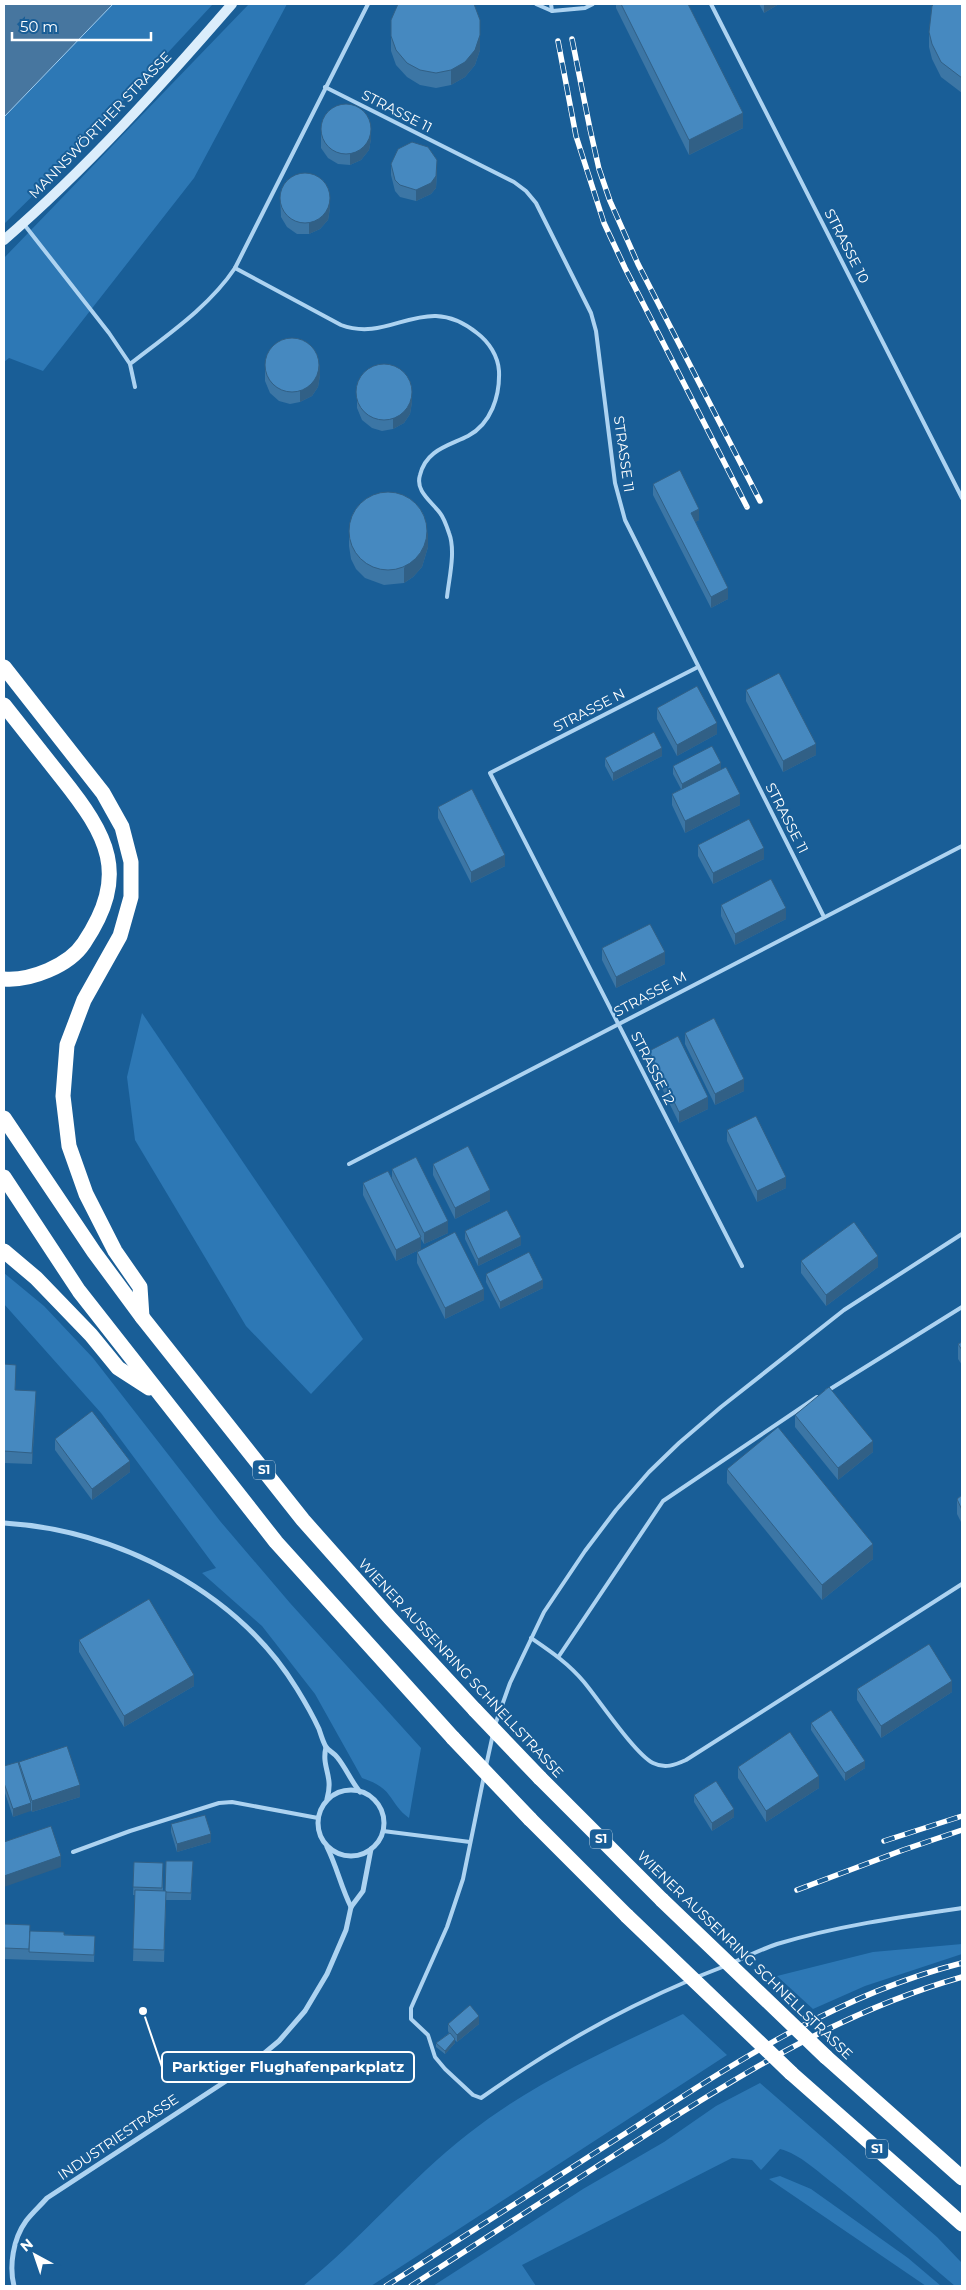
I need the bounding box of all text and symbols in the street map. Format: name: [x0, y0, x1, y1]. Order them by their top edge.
scale bar: [12, 10, 151, 42]
text: 50 m: [20, 17, 58, 36]
street label: MANNSWÖRTHER STRASSE: [25, 48, 175, 202]
street label: STRASSE 11: [359, 85, 435, 137]
street label: STRASSE 10: [821, 206, 873, 286]
street label: STRASSE 11: [610, 415, 638, 493]
street label: STRASSE N: [550, 684, 628, 736]
street label: STRASSE 11: [761, 780, 813, 856]
street label: STRASSE M: [610, 967, 690, 1021]
street label: STRASSE 12: [627, 1028, 679, 1108]
road number: S1: [253, 1460, 275, 1480]
street label: WIENER AUSSENRING SCHNELLSTRASSE: [355, 1555, 567, 1781]
road number: S1: [590, 1830, 612, 1848]
street label: WIENER AUSSENRING SCHNELLSTRASSE: [633, 1847, 857, 2063]
callout: Parktiger Flughafenparkplatz: [162, 2052, 414, 2082]
text: Parktiger Flughafenparkplatz: [172, 2057, 404, 2076]
street label: INDUSTRIESTRASSE: [54, 2090, 182, 2184]
road number: S1: [866, 2140, 888, 2158]
north arrow: [10, 2230, 60, 2280]
text: N: [17, 2235, 37, 2256]

